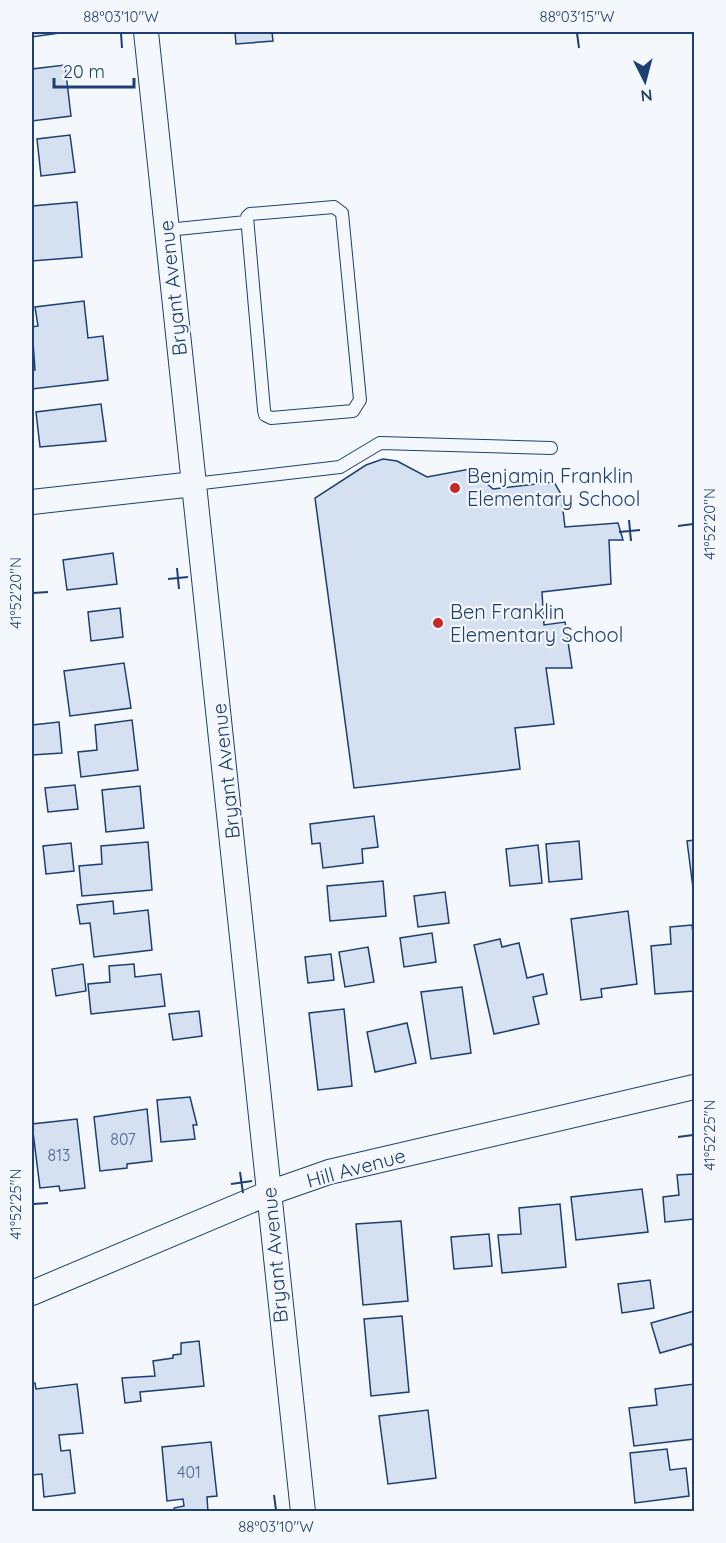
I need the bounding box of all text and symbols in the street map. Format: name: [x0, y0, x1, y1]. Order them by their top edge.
text: 88°03'10"W: [83, 7, 159, 26]
text: 88°03'15"W: [540, 7, 615, 26]
scale bar: [54, 51, 134, 89]
north arrow: [615, 51, 675, 111]
text: 20 m: [63, 60, 105, 83]
text: N: [640, 85, 653, 106]
street label: Bryant Avenue: [153, 219, 192, 357]
place label: Benjamin Franklin Elementary School: [467, 463, 640, 511]
marker: Benjamin Franklin Elementary School: [448, 481, 462, 495]
text: 41°52'20"N: [700, 488, 719, 560]
text: 41°52'20"N: [6, 557, 25, 629]
place label: Ben Franklin Elementary School: [450, 599, 623, 647]
marker: Ben Franklin Elementary School: [431, 616, 445, 630]
street label: Bryant Avenue: [206, 702, 245, 840]
text: 41°52'25"N: [700, 1100, 719, 1170]
house number: 807: [110, 1129, 136, 1149]
street label: Hill Avenue: [303, 1142, 408, 1193]
house number: 813: [48, 1145, 70, 1165]
text: 41°52'25"N: [6, 1169, 25, 1239]
street label: Bryant Avenue: [256, 1186, 293, 1324]
house number: 401: [177, 1462, 201, 1482]
text: 88°03'10"W: [238, 1517, 314, 1536]

